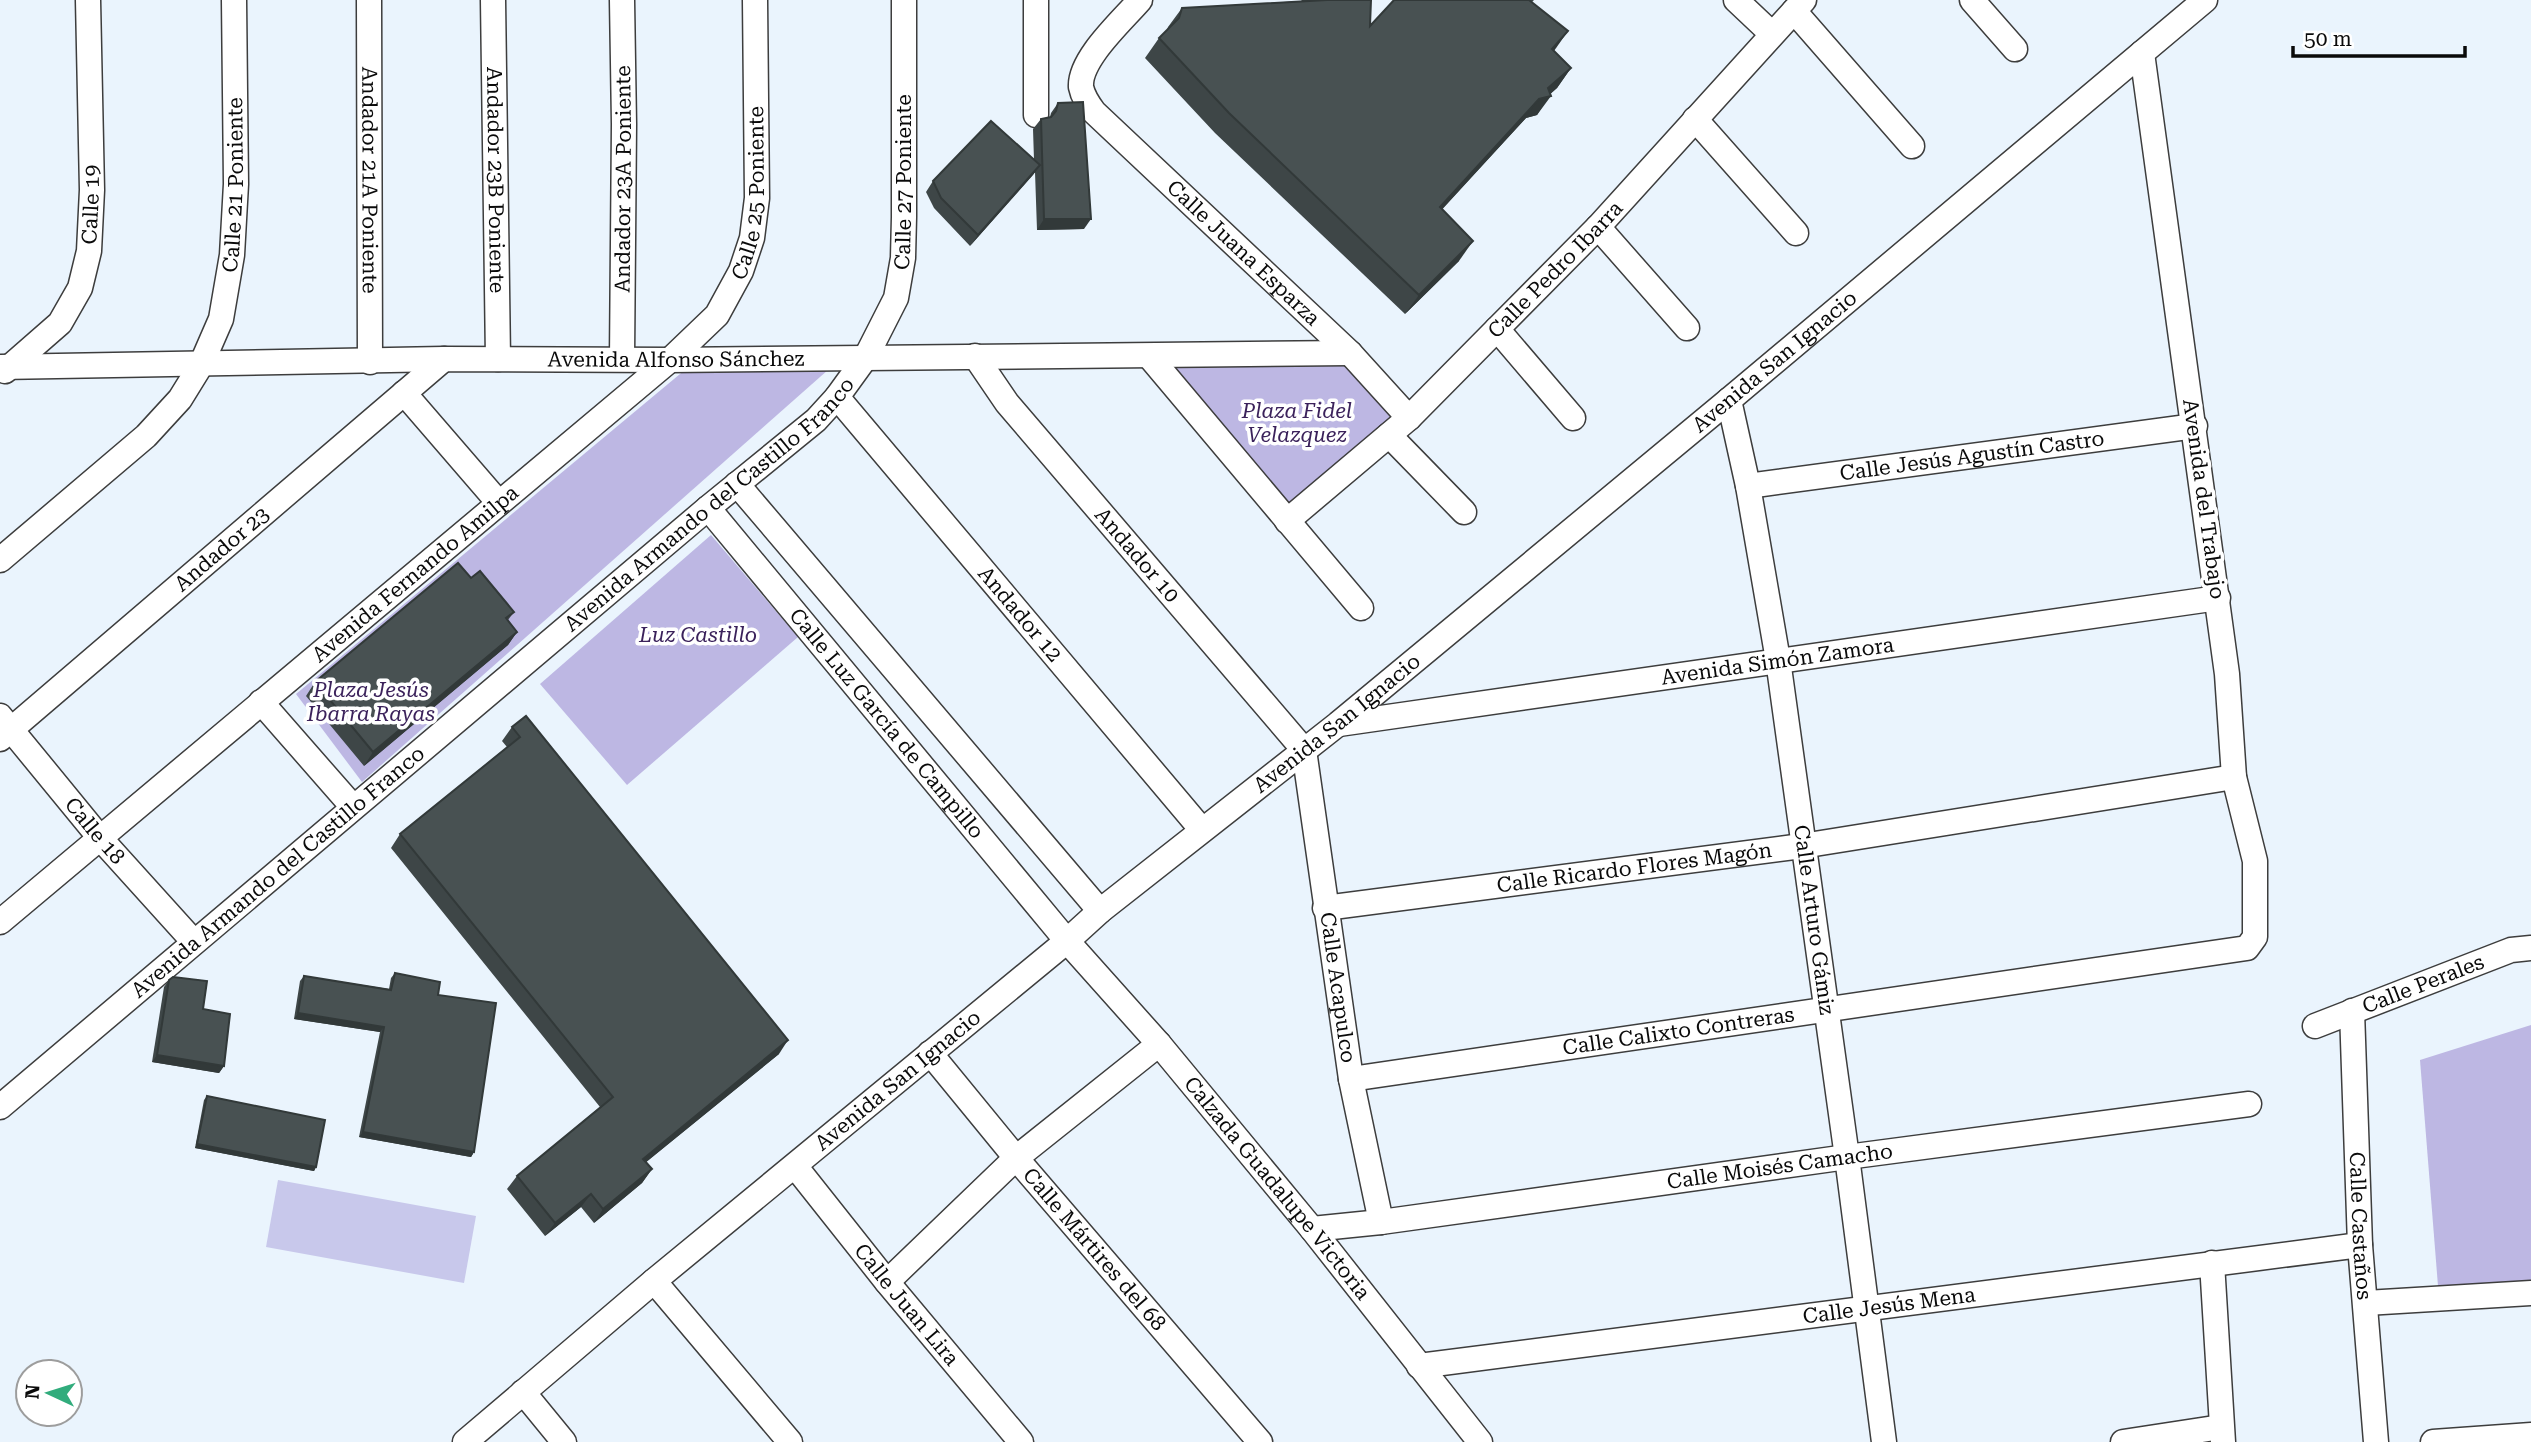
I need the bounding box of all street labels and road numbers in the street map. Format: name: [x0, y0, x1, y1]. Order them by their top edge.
street label: Andador 23A Poniente: [611, 65, 636, 293]
street label: Andador 21A Poniente: [357, 66, 382, 294]
street label: Andador 23B Poniente: [482, 67, 509, 293]
street label: Calle 27 Poniente: [889, 94, 916, 272]
street label: Calle 21 Poniente: [217, 97, 248, 274]
street label: Calle 25 Poniente: [726, 106, 769, 284]
street label: Calle 19: [77, 164, 104, 245]
street label: Calle Juana Esparza: [1162, 175, 1325, 331]
street label: Calle Pedro Ibarra: [1483, 196, 1628, 343]
street label: Avenida San Ignacio: [1688, 286, 1862, 437]
street label: Avenida Alfonso Sánchez: [548, 347, 805, 372]
street label: Avenida Armando del Castillo Franco: [559, 373, 859, 636]
street label: Avenida del Trabajo: [2178, 397, 2230, 601]
street label: Calle Jesús Agustín Castro: [1838, 426, 2106, 486]
street label: Avenida Fernando Amilpa: [307, 480, 524, 667]
street label: Andador 23: [170, 502, 274, 596]
street label: Andador 10: [1090, 503, 1184, 607]
street label: Andador 12: [973, 562, 1067, 667]
street label: Calle Luz García de Campillo: [784, 604, 989, 843]
street label: Avenida Simón Zamora: [1659, 632, 1896, 690]
street label: Avenida San Ignacio: [1249, 649, 1425, 798]
street label: Avenida Armando del Castillo Franco: [127, 741, 429, 1003]
street label: Calle 18: [60, 793, 130, 869]
street label: Calle Arturo Gámiz: [1789, 823, 1839, 1016]
street label: Calle Ricardo Flores Magón: [1495, 838, 1774, 898]
street label: Calle Acapulco: [1315, 911, 1361, 1065]
street label: Calle Perales: [2359, 950, 2488, 1019]
street label: Calle Calixto Contreras: [1561, 1002, 1796, 1060]
street label: Avenida San Ignacio: [810, 1005, 985, 1155]
street label: Calzada Guadalupe Victoria: [1179, 1072, 1376, 1305]
street label: Calle Moisés Camacho: [1665, 1139, 1894, 1194]
street label: Calle Castaños: [2345, 1151, 2376, 1301]
street label: Calle Mártires del 68: [1018, 1163, 1171, 1335]
street label: Calle Juan Lira: [849, 1239, 964, 1371]
street label: Calle Jesús Mena: [1801, 1282, 1978, 1329]

